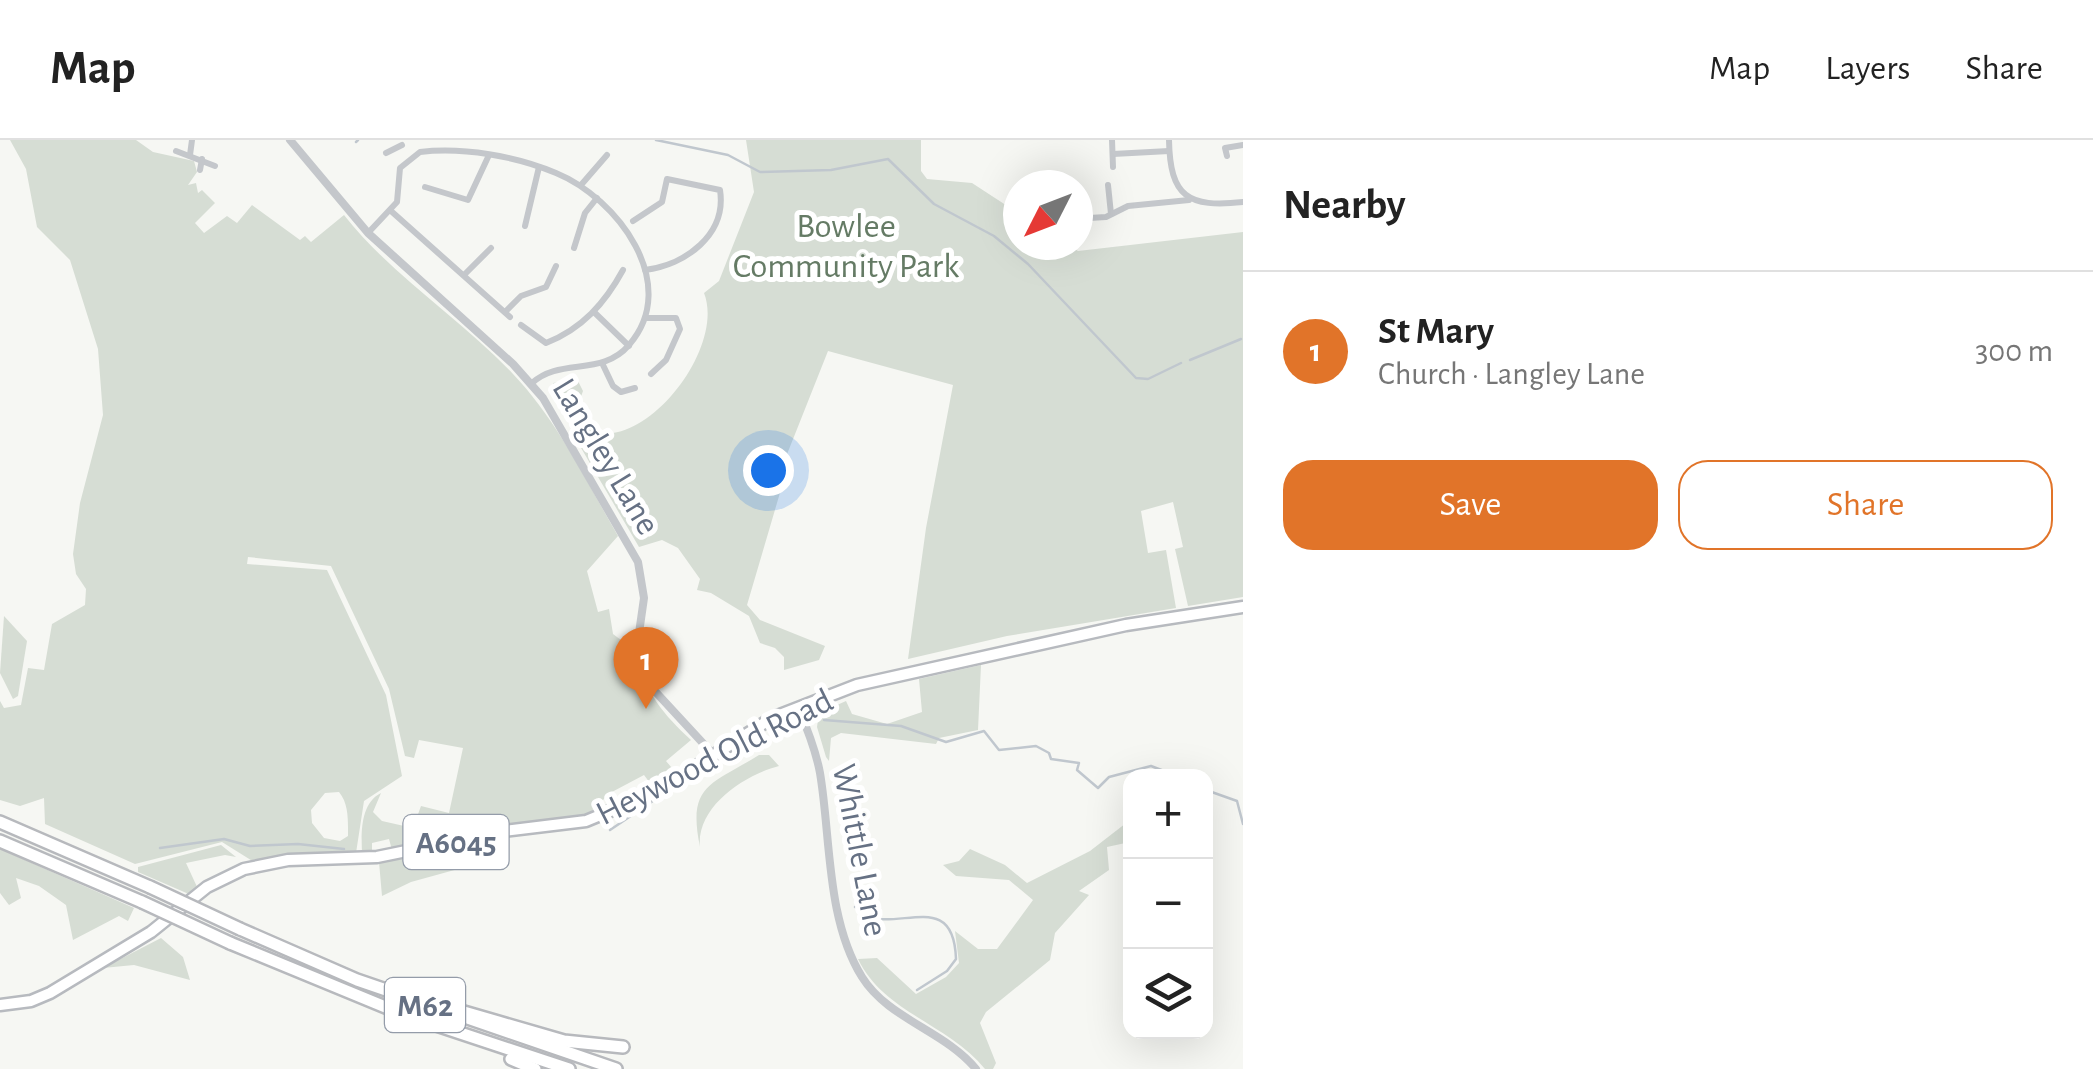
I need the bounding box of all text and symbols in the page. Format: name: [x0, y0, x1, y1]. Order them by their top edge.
text: Map: [50, 45, 136, 93]
text: Map: [1709, 51, 1770, 86]
text: Layers: [1825, 51, 1910, 86]
text: Share: [1965, 51, 2043, 86]
north arrow: [1003, 170, 1093, 260]
text: Nearby: [1283, 184, 1406, 226]
park label: Bowlee Community Park: [733, 209, 959, 284]
text: St Mary: [1378, 313, 1494, 351]
text: 1: [1310, 335, 1321, 367]
text: 300 m: [1975, 335, 2053, 367]
text: Church · Langley Lane: [1378, 358, 1645, 390]
street label: Langley Lane: [546, 373, 666, 541]
your location: [743, 445, 794, 496]
button: Save: [1283, 460, 1658, 550]
button: Share: [1678, 460, 2053, 550]
pin: 1: [614, 626, 678, 709]
street label: Heywood Old Road: [591, 683, 838, 832]
street label: Whittle Lane: [826, 761, 893, 940]
map controls: [1123, 769, 1213, 1039]
button: +: [1123, 769, 1213, 859]
road number: A6045: [404, 815, 508, 869]
button: −: [1123, 859, 1213, 949]
button: layers: [1123, 949, 1213, 1039]
road number: M62: [385, 978, 465, 1032]

